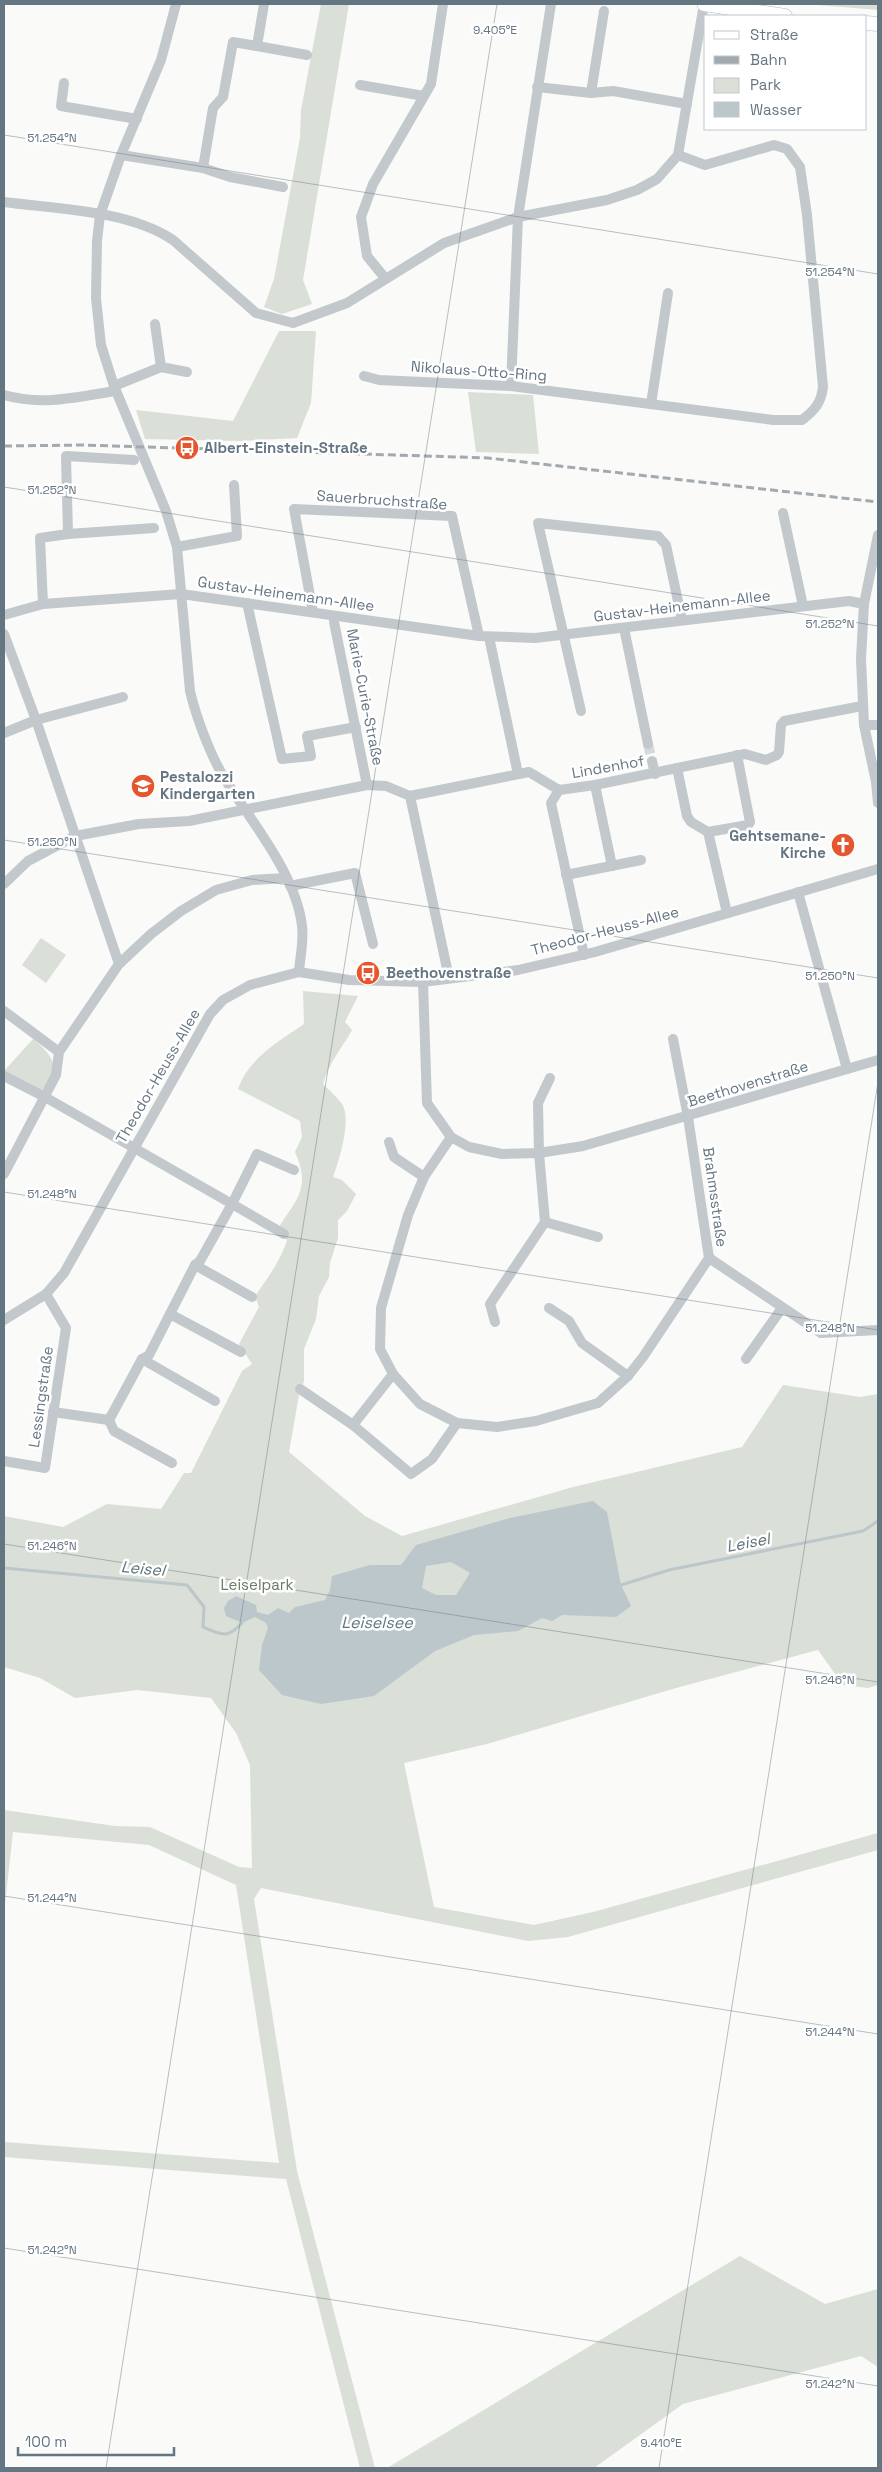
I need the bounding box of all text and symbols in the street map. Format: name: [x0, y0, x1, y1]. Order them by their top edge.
legend: [704, 15, 867, 130]
text: 9.405°E: [473, 22, 517, 38]
text: Straße: [750, 25, 799, 44]
text: Bahn: [750, 50, 787, 69]
text: Park: [750, 75, 781, 94]
text: Wasser: [750, 100, 802, 119]
text: 51.254°N: [27, 130, 77, 146]
text: 51.254°N: [805, 264, 855, 280]
street label: Nikolaus-Otto-Ring: [410, 356, 548, 385]
bus stop icon: Albert-Einstein-Straße: [174, 435, 200, 461]
place label: Albert-Einstein-Straße: [204, 438, 368, 457]
text: 51.252°N: [27, 482, 77, 498]
street label: Sauerbruchstraße: [316, 485, 448, 514]
street label: Gustav-Heinemann-Allee: [197, 572, 376, 615]
street label: Gustav-Heinemann-Allee: [592, 585, 772, 626]
text: 51.252°N: [805, 616, 855, 632]
street label: Marie-Curie-Straße: [343, 627, 388, 767]
street label: Lindenhof: [570, 751, 646, 782]
place label: Pestalozzi Kindergarten: [160, 767, 255, 803]
school or university icon: Pestalozzi Kindergarten: [130, 773, 156, 799]
place label: Gehtsemane- Kirche: [729, 826, 826, 862]
church icon: Gehtsemane- Kirche: [830, 832, 856, 858]
text: 51.250°N: [27, 834, 77, 850]
street label: Theodor-Heuss-Allee: [529, 902, 681, 959]
bus stop icon: Beethovenstraße: [355, 960, 381, 986]
place label: Beethovenstraße: [386, 963, 512, 982]
text: 51.250°N: [805, 968, 855, 984]
street label: Theodor-Heuss-Allee: [111, 1005, 204, 1146]
street label: Beethovenstraße: [685, 1056, 811, 1111]
street label: Brahmsstraße: [699, 1146, 732, 1248]
text: 51.248°N: [27, 1186, 77, 1202]
text: 51.248°N: [805, 1320, 855, 1336]
street label: Lessingstraße: [24, 1345, 57, 1449]
water label: Leisel: [725, 1528, 774, 1557]
text: 51.246°N: [27, 1538, 77, 1554]
water label: Leisel: [120, 1556, 168, 1581]
park label: Leiselpark: [220, 1575, 294, 1594]
water label: Leiselsee: [341, 1612, 413, 1633]
text: 51.246°N: [805, 1672, 855, 1688]
text: 51.244°N: [27, 1890, 77, 1906]
text: 51.244°N: [805, 2024, 855, 2040]
text: 51.242°N: [27, 2242, 77, 2258]
text: 51.242°N: [805, 2376, 855, 2392]
scale bar: [18, 2424, 174, 2456]
text: 100 m: [25, 2432, 67, 2451]
text: 9.410°E: [640, 2435, 682, 2451]

